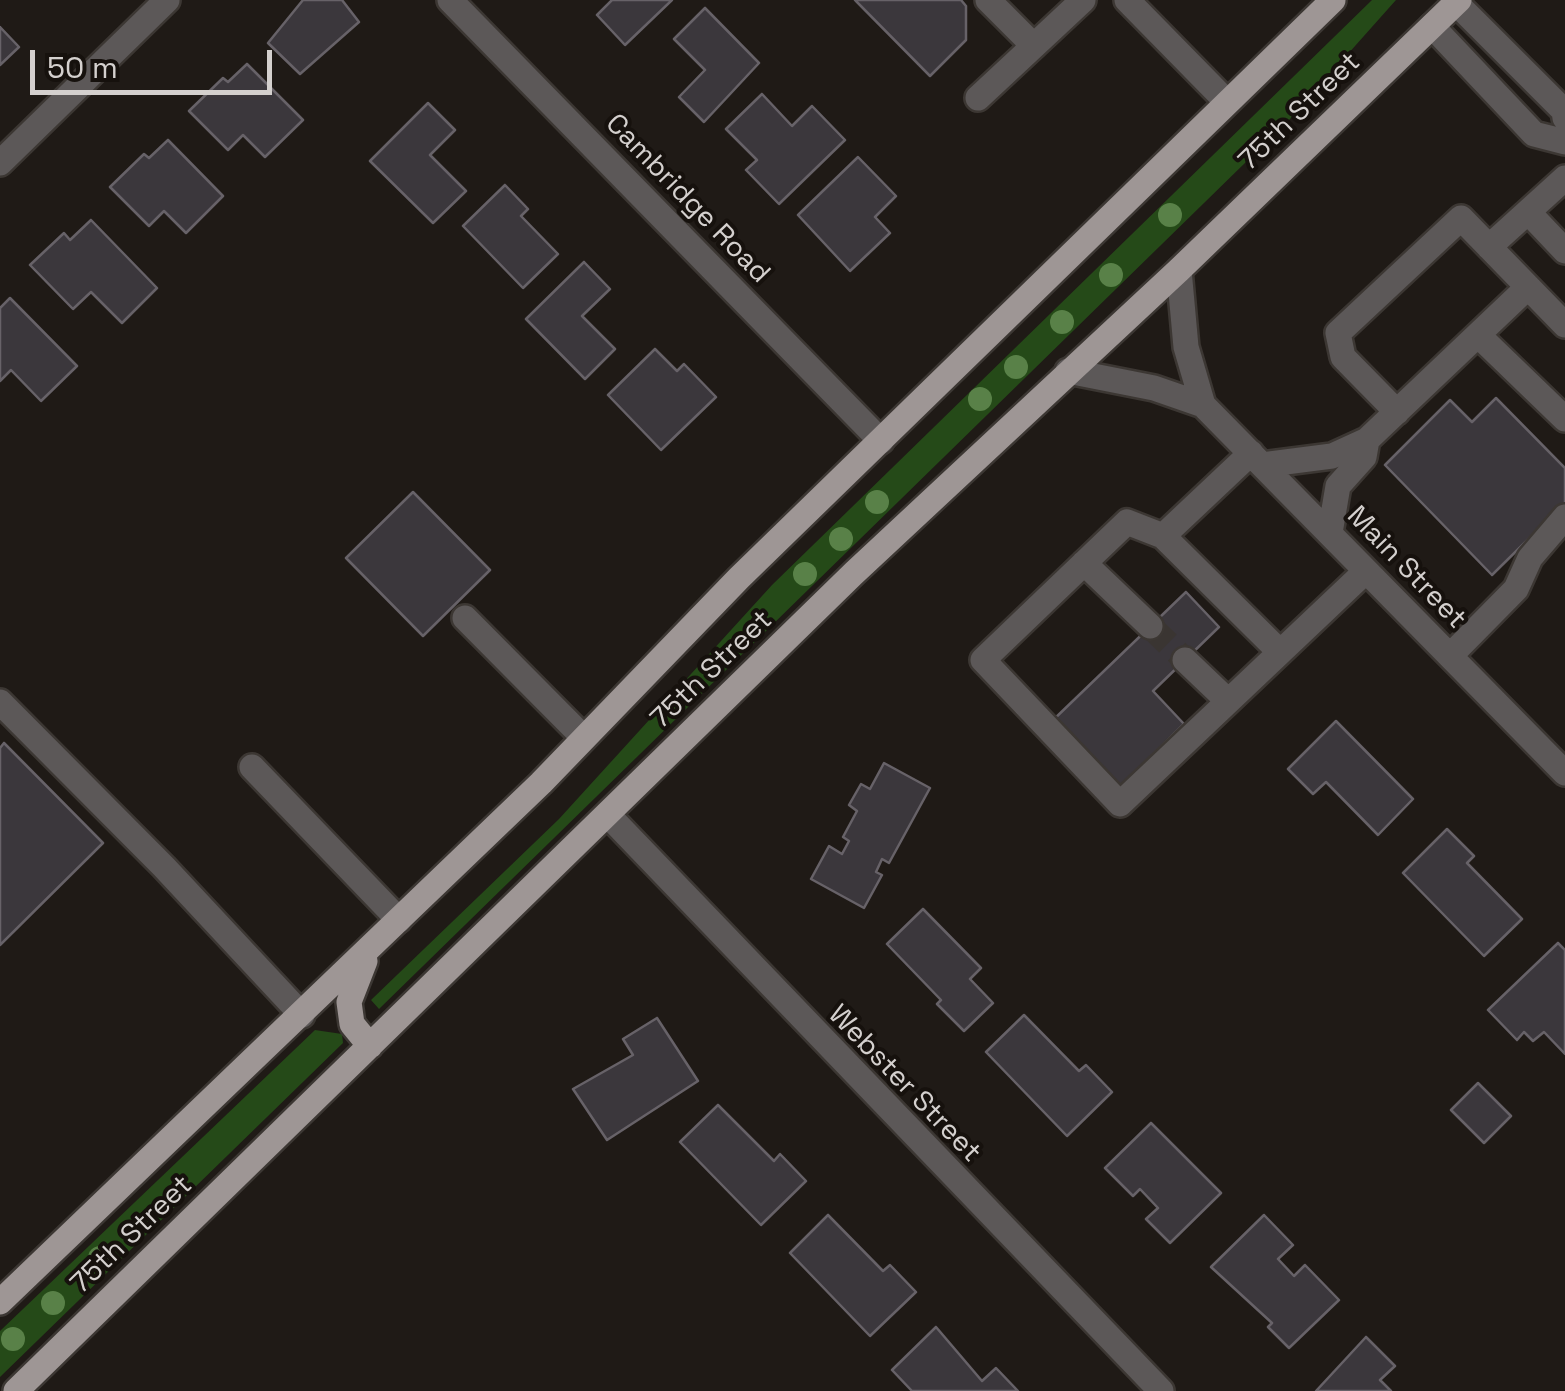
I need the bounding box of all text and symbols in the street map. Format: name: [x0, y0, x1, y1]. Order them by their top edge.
scale bar: [35, 30, 278, 92]
street label: 75th Street: [1232, 46, 1368, 178]
text: 50 m: [47, 48, 118, 87]
street label: Cambridge Road: [598, 107, 776, 291]
street label: Main Street: [1339, 500, 1473, 636]
street label: 75th Street: [644, 604, 780, 736]
street label: Webster Street: [821, 998, 987, 1170]
street label: 75th Street: [64, 1169, 200, 1301]

